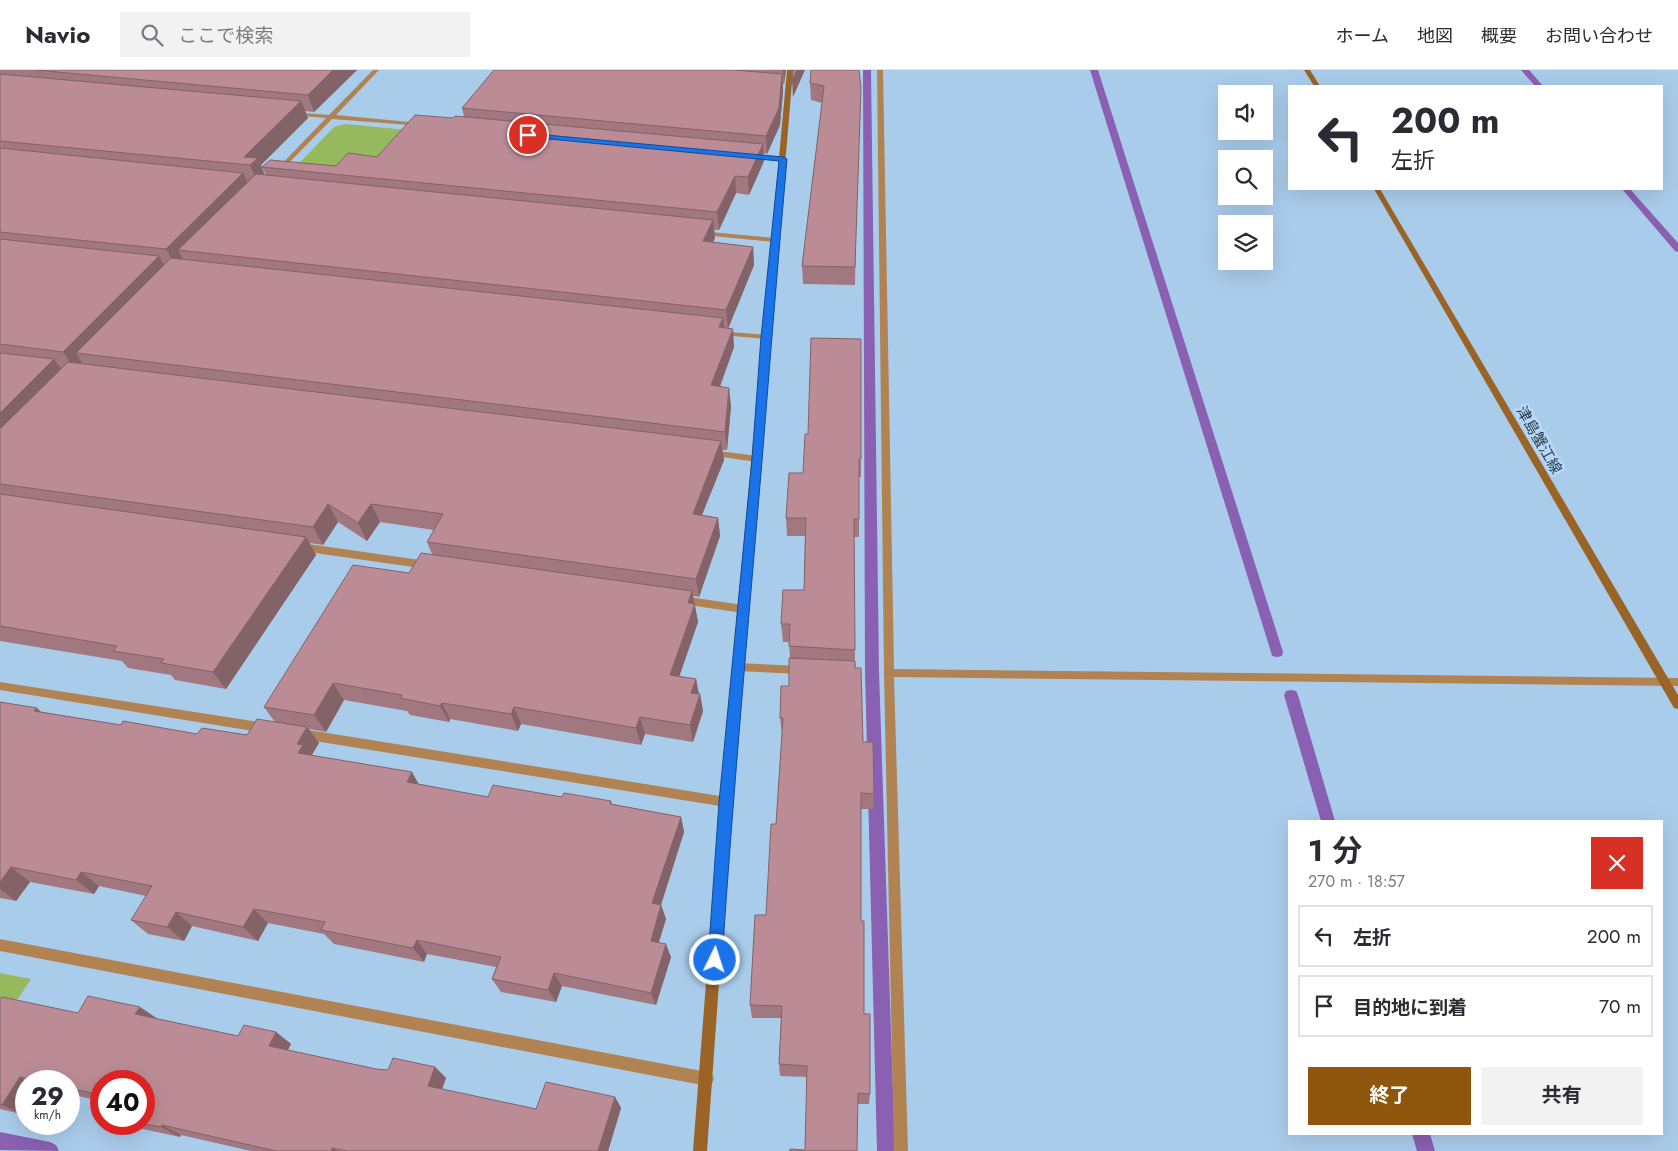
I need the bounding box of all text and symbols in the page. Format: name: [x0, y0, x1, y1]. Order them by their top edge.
search box: [120, 12, 470, 57]
text: Navio: [25, 17, 90, 52]
icon: search: [138, 21, 166, 49]
text: ここで検索: [178, 22, 273, 49]
text: ホーム: [1336, 23, 1389, 49]
text: 地図: [1417, 23, 1453, 49]
text: 概要: [1481, 23, 1517, 49]
text: お問い合わせ: [1545, 23, 1653, 49]
map controls: [1218, 85, 1273, 270]
button: sound: [1218, 85, 1273, 140]
text: 200 m: [1391, 96, 1500, 146]
icon: left: [1308, 105, 1373, 170]
pin: [507, 114, 549, 156]
icon: arrive: [514, 121, 542, 149]
text: 左折: [1391, 144, 1435, 176]
button: search: [1218, 150, 1273, 205]
button: layers: [1218, 215, 1273, 270]
street label: 津島蟹江線: [1511, 402, 1567, 478]
text: 1 分: [1308, 829, 1362, 872]
button: close: [1591, 837, 1643, 889]
text: 270 m · 18:57: [1308, 870, 1405, 893]
icon: left: [1310, 922, 1338, 950]
text: 200 m: [1587, 923, 1641, 950]
text: 左折: [1353, 924, 1391, 951]
position arrow: [688, 933, 740, 985]
icon: arrive: [1310, 992, 1338, 1020]
text: 70 m: [1599, 993, 1641, 1020]
text: 目的地に到着: [1353, 994, 1467, 1021]
button: 終了: [1308, 1067, 1471, 1125]
button: 共有: [1481, 1067, 1643, 1125]
speed limit sign: 40: [90, 1070, 155, 1135]
text: 29: [31, 1078, 64, 1114]
text: km/h: [34, 1106, 61, 1124]

